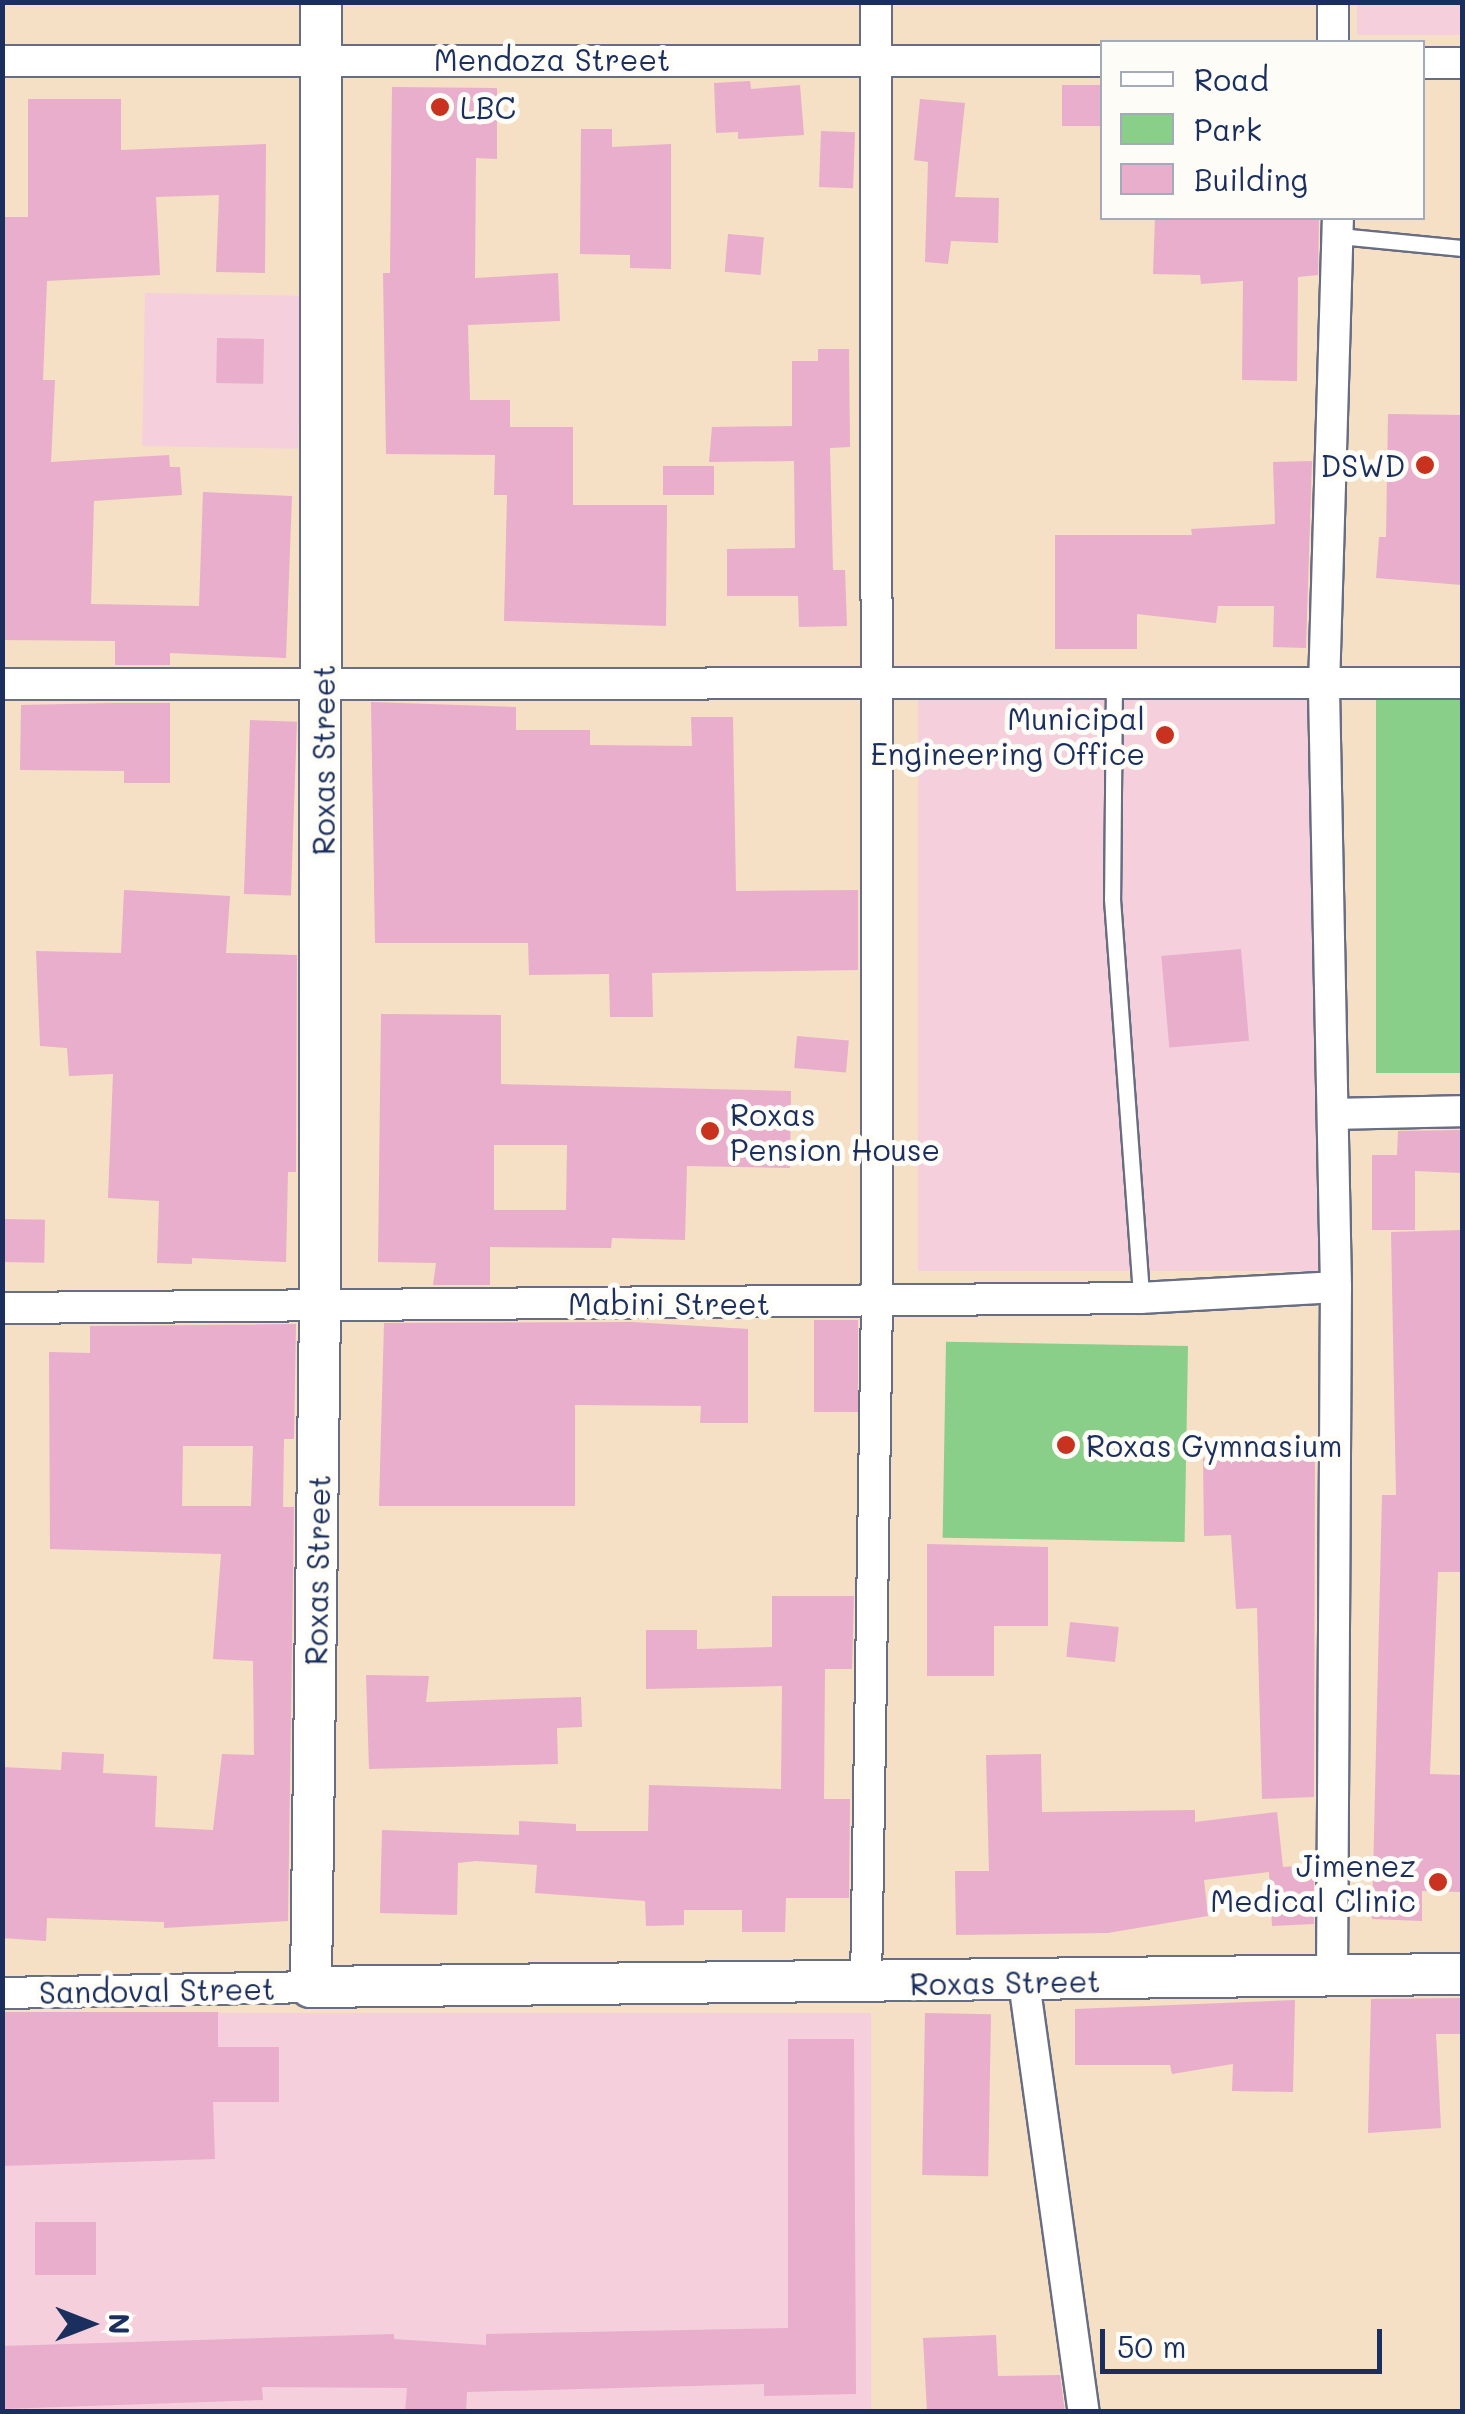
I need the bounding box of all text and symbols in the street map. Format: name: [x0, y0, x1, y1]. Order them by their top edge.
legend: [1100, 40, 1425, 220]
street label: Mendoza Street: [434, 41, 670, 77]
text: Road: [1194, 59, 1269, 99]
place label: LBC: [460, 89, 516, 125]
marker: LBC: [429, 96, 451, 118]
text: Park: [1194, 109, 1262, 149]
text: Building: [1194, 159, 1308, 199]
place label: DSWD: [1321, 447, 1405, 483]
marker: DSWD: [1414, 454, 1436, 476]
street label: Roxas Street: [305, 665, 341, 855]
place label: Municipal Engineering Office: [871, 700, 1145, 770]
marker: Municipal Engineering Office: [1154, 724, 1176, 746]
place label: Roxas Pension House: [730, 1096, 940, 1166]
marker: Roxas Pension House: [699, 1120, 721, 1142]
street label: Mabini Street: [568, 1285, 770, 1321]
place label: Roxas Gymnasium: [1086, 1427, 1342, 1463]
marker: Roxas Gymnasium: [1055, 1434, 1077, 1456]
street label: Roxas Street: [297, 1474, 337, 1666]
place label: Jimenez Medical Clinic: [1210, 1847, 1416, 1918]
marker: Jimenez Medical Clinic: [1425, 1869, 1451, 1895]
street label: Roxas Street: [909, 1962, 1101, 2002]
street label: Sandoval Street: [39, 1970, 275, 2010]
north arrow: [40, 2274, 140, 2374]
scale bar: [1105, 2309, 1388, 2371]
text: N: [102, 2313, 138, 2335]
text: 50 m: [1117, 2326, 1187, 2366]

